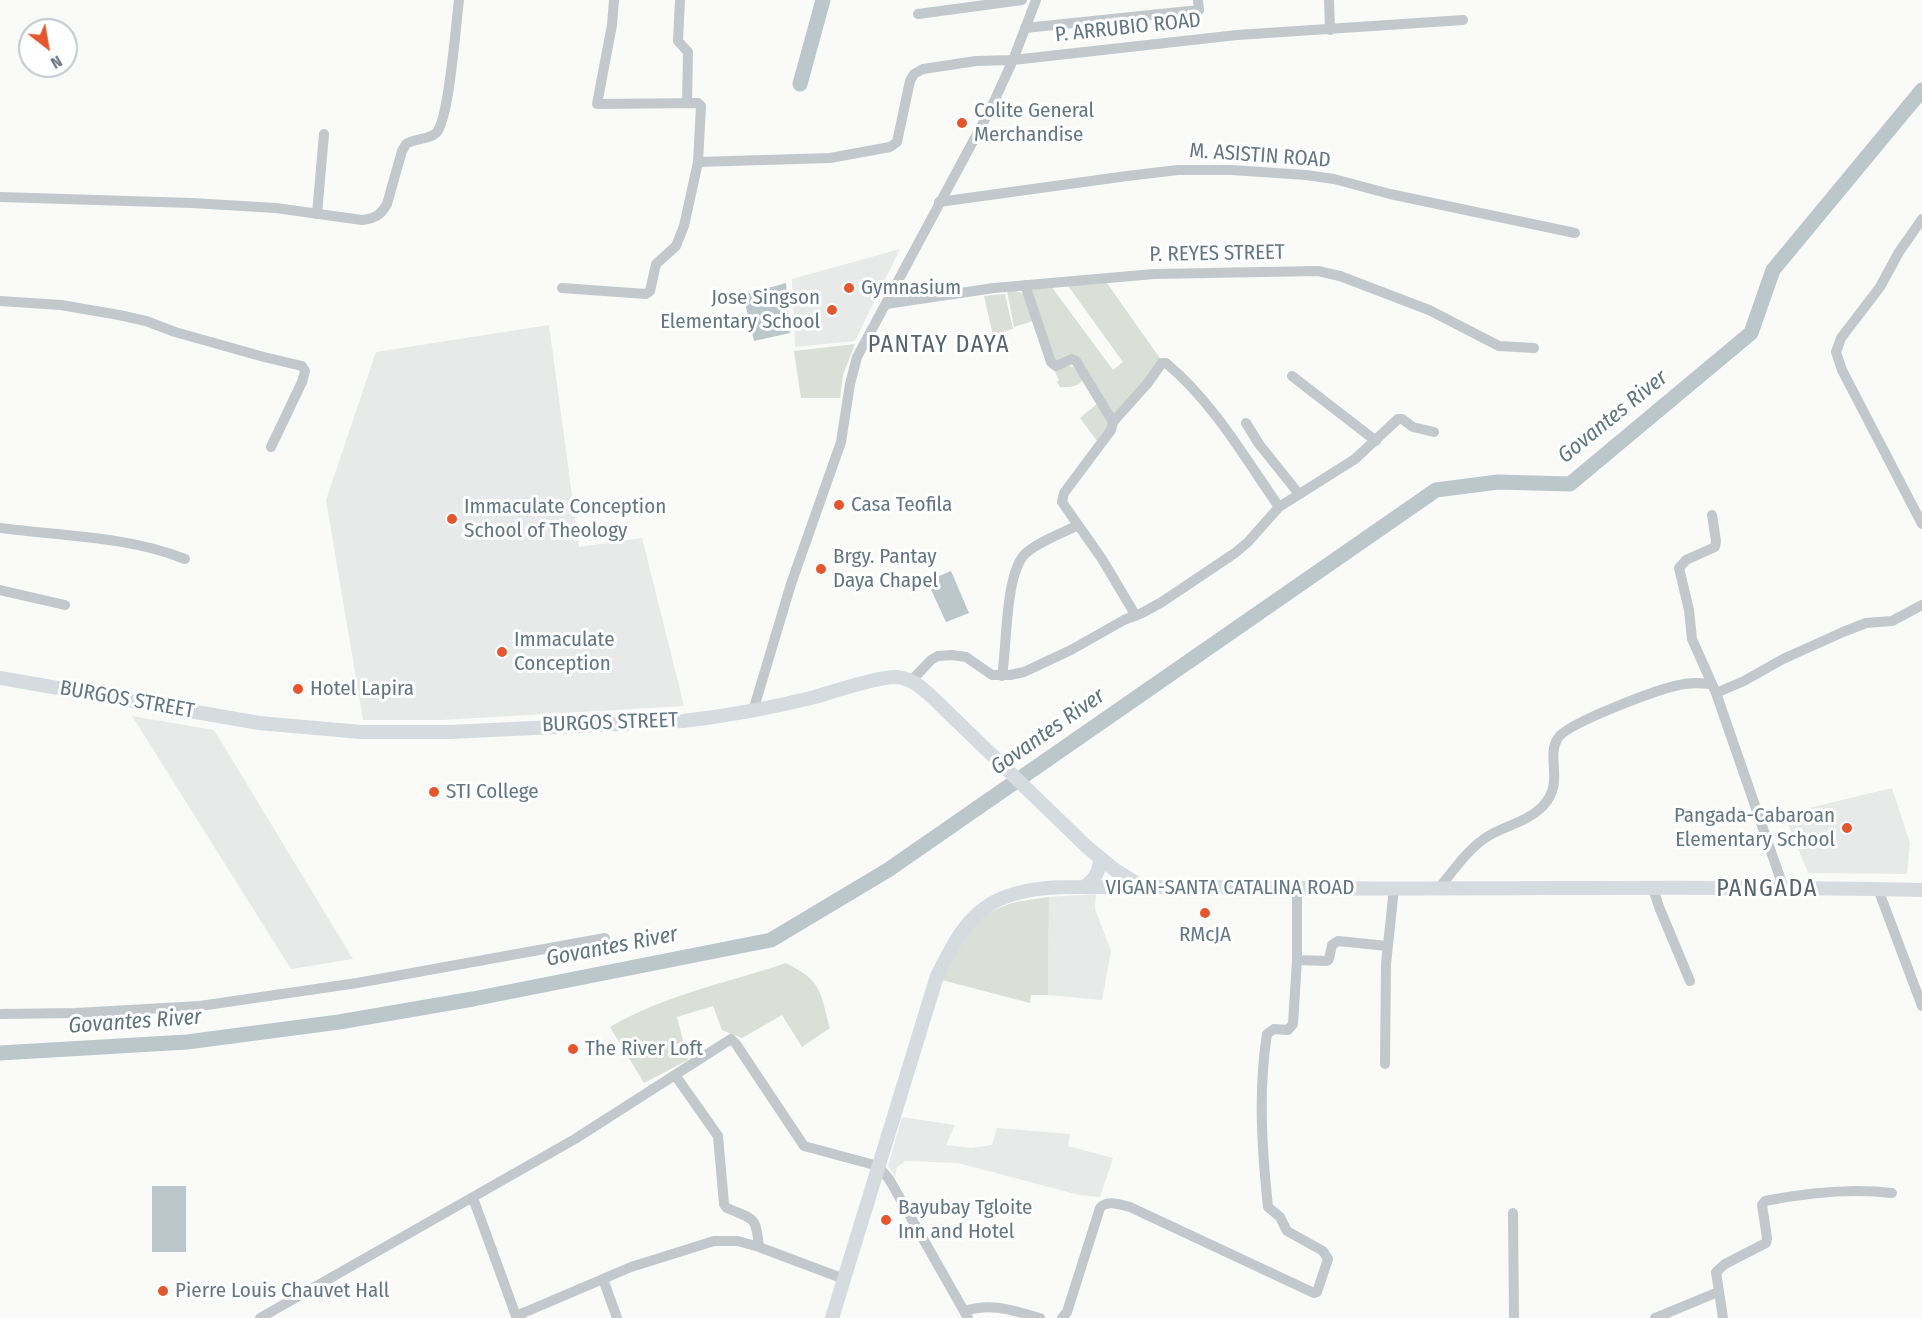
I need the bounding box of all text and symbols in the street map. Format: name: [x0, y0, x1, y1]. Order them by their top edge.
street label: P. ARRUBIO ROAD: [1054, 8, 1202, 48]
north arrow: [18, 18, 78, 78]
text: N: [47, 52, 66, 73]
place label: Colite General Merchandise: [974, 98, 1094, 148]
marker: Colite General Merchandise: [955, 116, 969, 130]
street label: M. ASISTIN ROAD: [1188, 138, 1332, 174]
street label: P. REYES STREET: [1149, 240, 1285, 268]
place label: Gymnasium: [861, 275, 961, 301]
marker: Gymnasium: [842, 281, 856, 295]
place label: Jose Singson Elementary School: [660, 285, 820, 335]
marker: Jose Singson Elementary School: [825, 303, 839, 317]
district label: PANTAY DAYA: [868, 331, 1010, 359]
water label: Govantes River: [1553, 365, 1673, 469]
place label: Casa Teofila: [851, 492, 952, 518]
place label: Immaculate Conception School of Theology: [464, 494, 666, 544]
marker: Casa Teofila: [832, 498, 846, 512]
marker: Immaculate Conception School of Theology: [445, 512, 459, 526]
place label: Brgy. Pantay Daya Chapel: [833, 544, 938, 594]
marker: Brgy. Pantay Daya Chapel: [814, 562, 828, 576]
place label: Immaculate Conception: [514, 627, 615, 677]
marker: Immaculate Conception: [495, 645, 509, 659]
street label: BURGOS STREET: [58, 676, 196, 724]
place label: Hotel Lapira: [310, 676, 414, 702]
marker: Hotel Lapira: [291, 682, 305, 696]
water label: Govantes River: [986, 683, 1110, 781]
street label: BURGOS STREET: [541, 708, 679, 738]
place label: STI College: [446, 779, 539, 805]
marker: STI College: [427, 785, 441, 799]
place label: Pangada-Cabaroan Elementary School: [1674, 803, 1835, 853]
marker: Pangada-Cabaroan Elementary School: [1840, 821, 1854, 835]
street label: VIGAN-SANTA CATALINA ROAD: [1105, 875, 1355, 901]
district label: PANGADA: [1716, 875, 1818, 903]
marker: RMcJA: [1198, 906, 1212, 920]
water label: Govantes River: [544, 921, 680, 973]
place label: RMcJA: [1179, 922, 1231, 948]
water label: Govantes River: [68, 1004, 202, 1040]
place label: The River Loft: [585, 1036, 703, 1062]
marker: The River Loft: [566, 1042, 580, 1056]
place label: Bayubay Tgloite Inn and Hotel: [898, 1195, 1032, 1245]
marker: Bayubay Tgloite Inn and Hotel: [879, 1213, 893, 1227]
place label: Pierre Louis Chauvet Hall: [175, 1278, 389, 1304]
marker: Pierre Louis Chauvet Hall: [156, 1284, 170, 1298]

